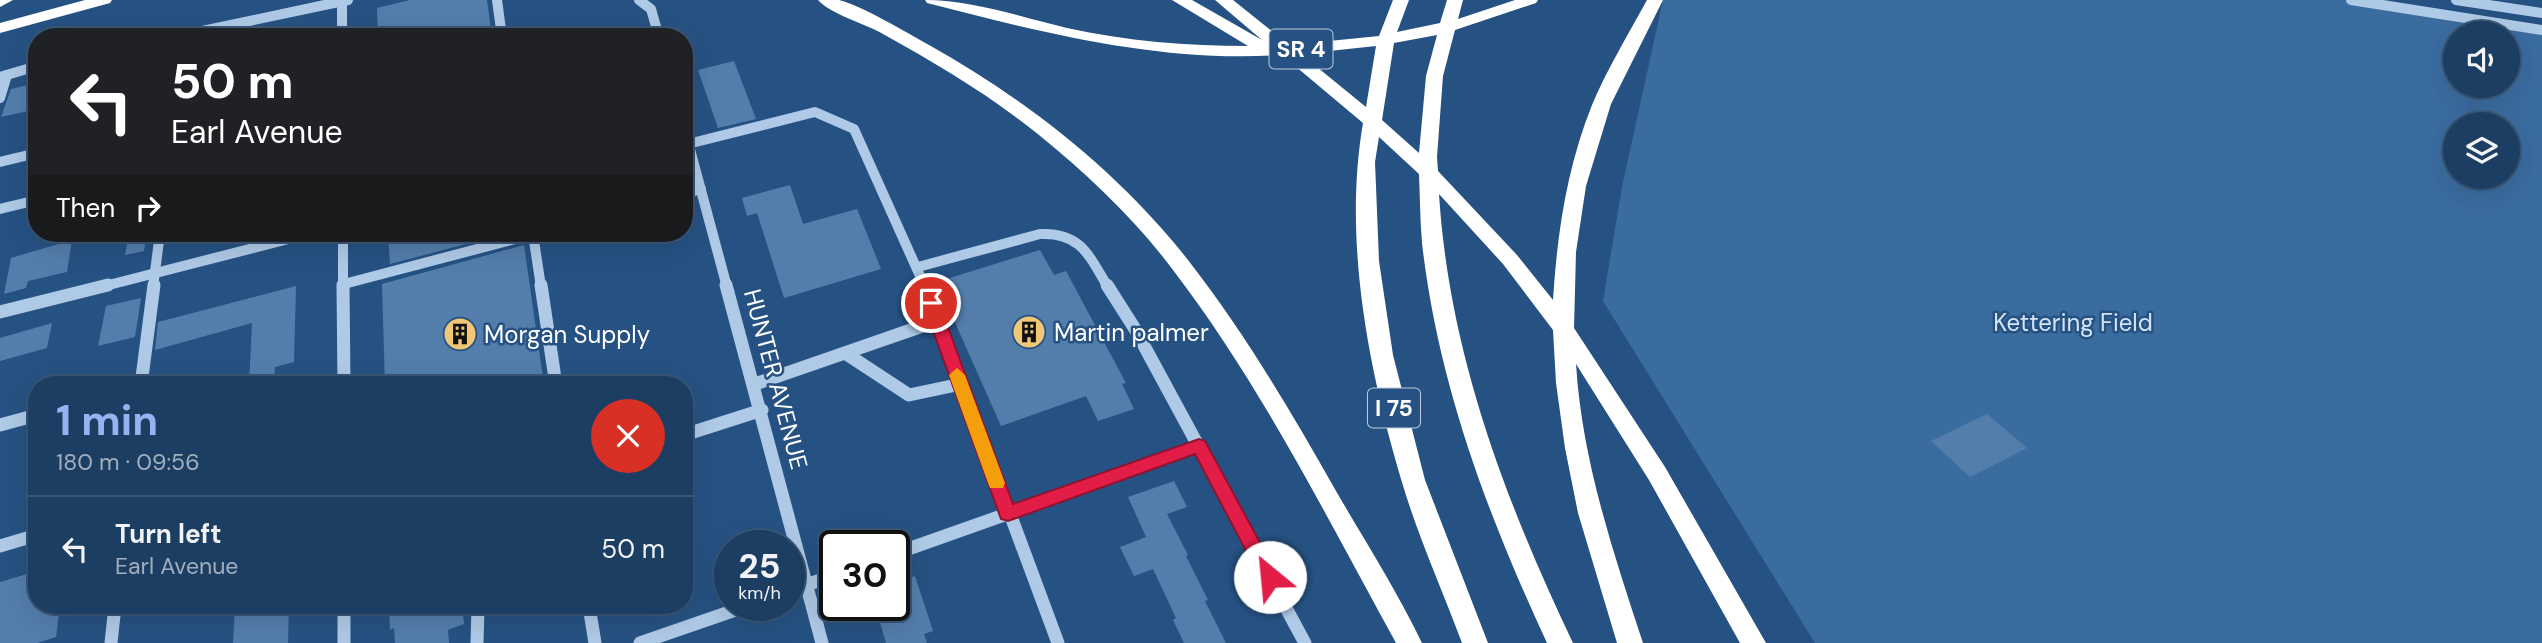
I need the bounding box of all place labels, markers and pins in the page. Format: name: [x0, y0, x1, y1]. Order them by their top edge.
pin: [901, 273, 961, 333]
building icon: Martin palmer: [1010, 313, 1048, 351]
building icon: Morgan Supply: [441, 315, 479, 353]
place label: Martin palmer: [1054, 317, 1209, 348]
place label: Morgan Supply: [484, 319, 650, 350]

